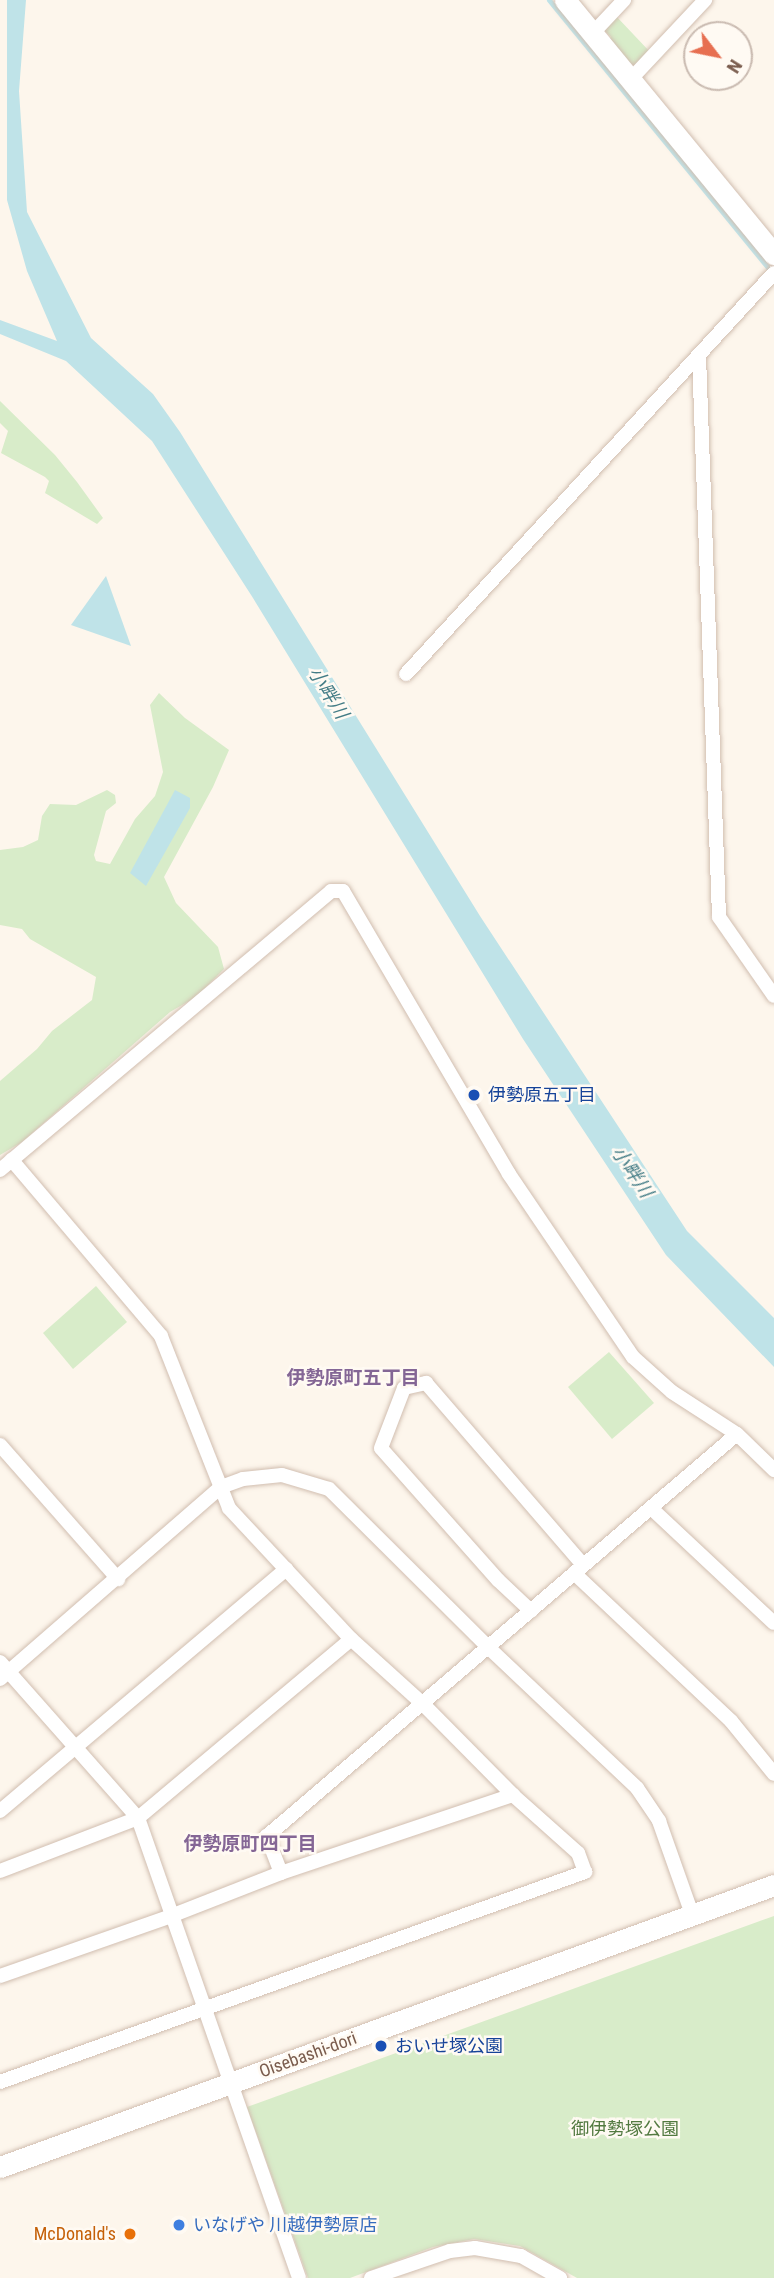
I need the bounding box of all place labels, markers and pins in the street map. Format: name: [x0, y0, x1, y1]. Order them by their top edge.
place label: 伊勢原五丁目: [488, 1084, 596, 1106]
marker: 伊勢原五丁目: [466, 1087, 482, 1103]
place label: おいせ塚公園: [395, 2035, 503, 2057]
marker: おいせ塚公園: [373, 2038, 389, 2054]
place label: いなげや 川越伊勢原店: [193, 2214, 377, 2236]
marker: いなげや 川越伊勢原店: [171, 2217, 187, 2233]
place label: McDonald's: [34, 2223, 116, 2245]
marker: McDonald's: [122, 2226, 138, 2242]

